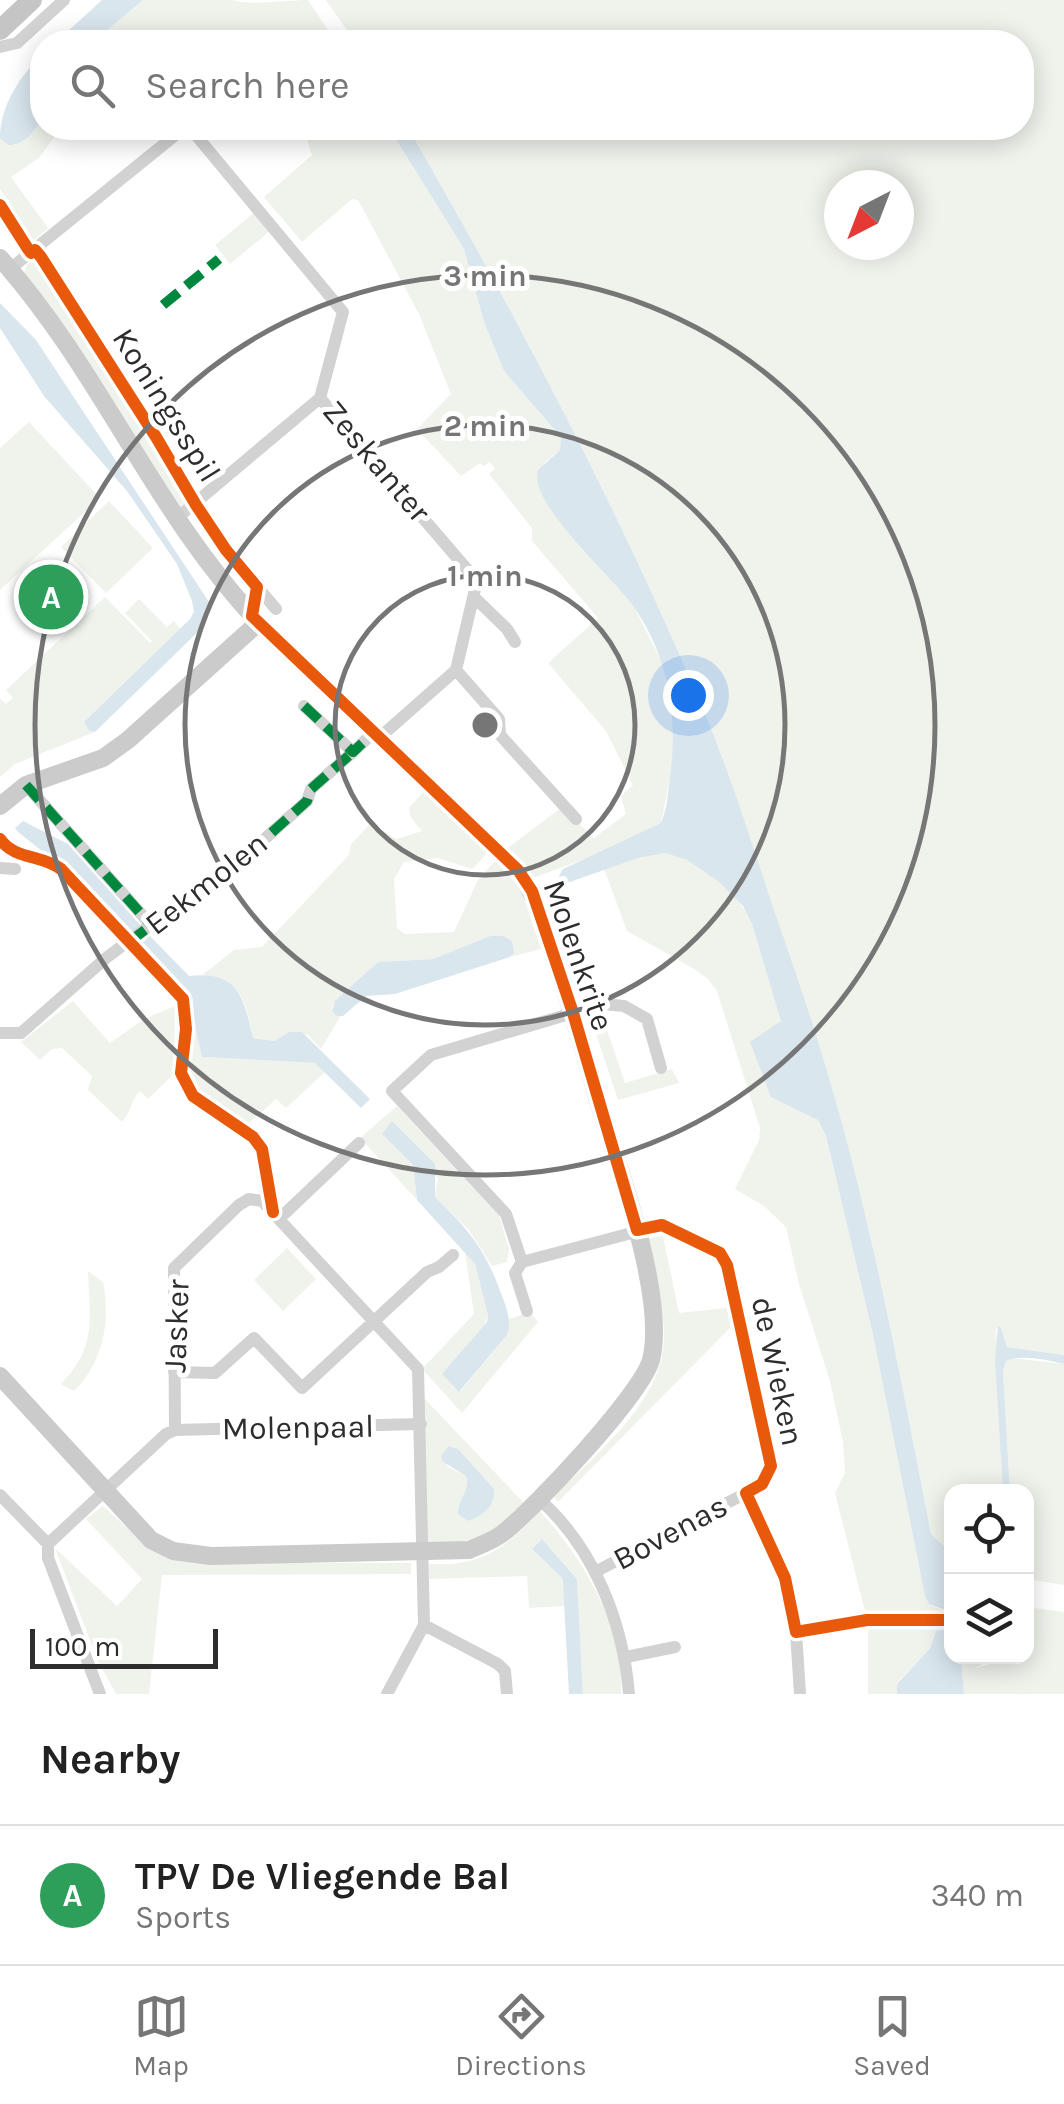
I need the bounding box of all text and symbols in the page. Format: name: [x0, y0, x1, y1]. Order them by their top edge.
search box: [30, 30, 1034, 140]
icon: search: [65, 58, 120, 113]
text: Search here: [145, 63, 349, 108]
north arrow: [824, 170, 914, 260]
text: 3 min: [443, 258, 527, 294]
street label: Koningsspil: [105, 322, 228, 489]
street label: Zeskanter: [315, 393, 438, 530]
text: 2 min: [444, 408, 526, 444]
text: 1 min: [447, 558, 523, 594]
pin: A: [18, 560, 84, 634]
your location: [663, 670, 714, 721]
centre of rings: [467, 707, 503, 743]
street label: Eekmolen: [138, 824, 275, 942]
street label: Molenkrite: [535, 875, 622, 1035]
street label: Jasker: [156, 1278, 197, 1373]
street label: de Wieken: [744, 1293, 811, 1449]
street label: Molenpaal: [222, 1408, 374, 1447]
map controls: [944, 1484, 1034, 1664]
button: locate: [944, 1484, 1034, 1574]
street label: Bovenas: [607, 1487, 734, 1578]
button: layers: [944, 1574, 1034, 1664]
scale bar: [30, 1624, 218, 1668]
text: 100 m: [45, 1630, 120, 1663]
text: Nearby: [40, 1734, 180, 1784]
text: TPV De Vliegende Bal: [135, 1854, 510, 1899]
text: A: [62, 1877, 83, 1914]
text: 340 m: [931, 1877, 1024, 1914]
text: Sports: [135, 1899, 231, 1936]
tab: Map: [133, 1989, 189, 2082]
tab: Directions: [455, 1989, 587, 2082]
tab: Saved: [853, 1989, 931, 2082]

